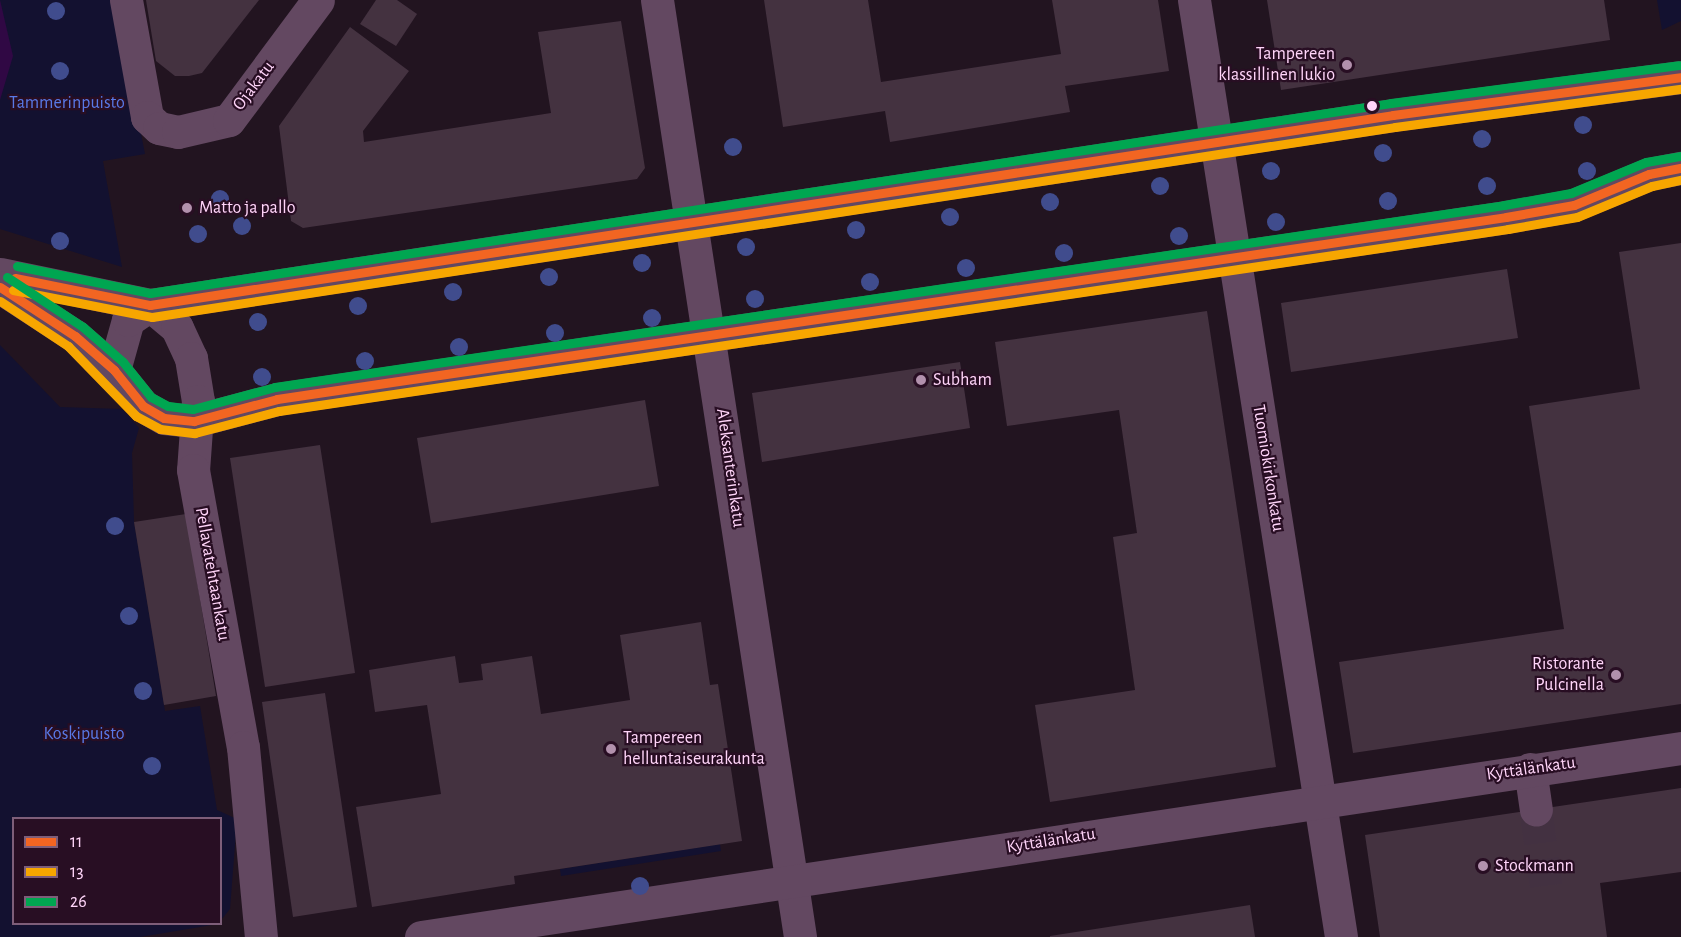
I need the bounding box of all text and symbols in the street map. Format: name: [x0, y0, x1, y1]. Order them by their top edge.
place label: Tampereen klassillinen lukio: [1218, 44, 1335, 86]
street label: Ojakatu: [228, 57, 280, 115]
marker: Tampereen klassillinen lukio: [1340, 58, 1354, 72]
park label: Tammerinpuisto: [9, 92, 125, 114]
unlabelled marker: [1366, 100, 1378, 112]
place label: Matto ja pallo: [199, 197, 296, 219]
marker: Matto ja pallo: [180, 201, 194, 215]
place label: Subham: [933, 369, 992, 391]
marker: Subham: [914, 373, 928, 387]
street label: Tuomiokirkonkatu: [1247, 403, 1289, 533]
street label: Aleksanterinkatu: [711, 407, 749, 529]
street label: Pellavatehtaankatu: [190, 506, 234, 642]
place label: Ristorante Pulcinella: [1532, 654, 1604, 696]
marker: Ristorante Pulcinella: [1609, 668, 1623, 682]
park label: Koskipuisto: [43, 723, 125, 745]
place label: Tampereen helluntaiseurakunta: [623, 728, 765, 771]
marker: Tampereen helluntaiseurakunta: [604, 742, 618, 756]
street label: Kyttälänkatu: [1485, 752, 1577, 786]
legend: [12, 817, 222, 925]
street label: Kyttälänkatu: [1005, 823, 1097, 859]
text: 11: [70, 833, 82, 851]
place label: Stockmann: [1495, 855, 1574, 877]
marker: Stockmann: [1476, 859, 1490, 873]
text: 13: [70, 863, 84, 881]
text: 26: [70, 893, 87, 911]

